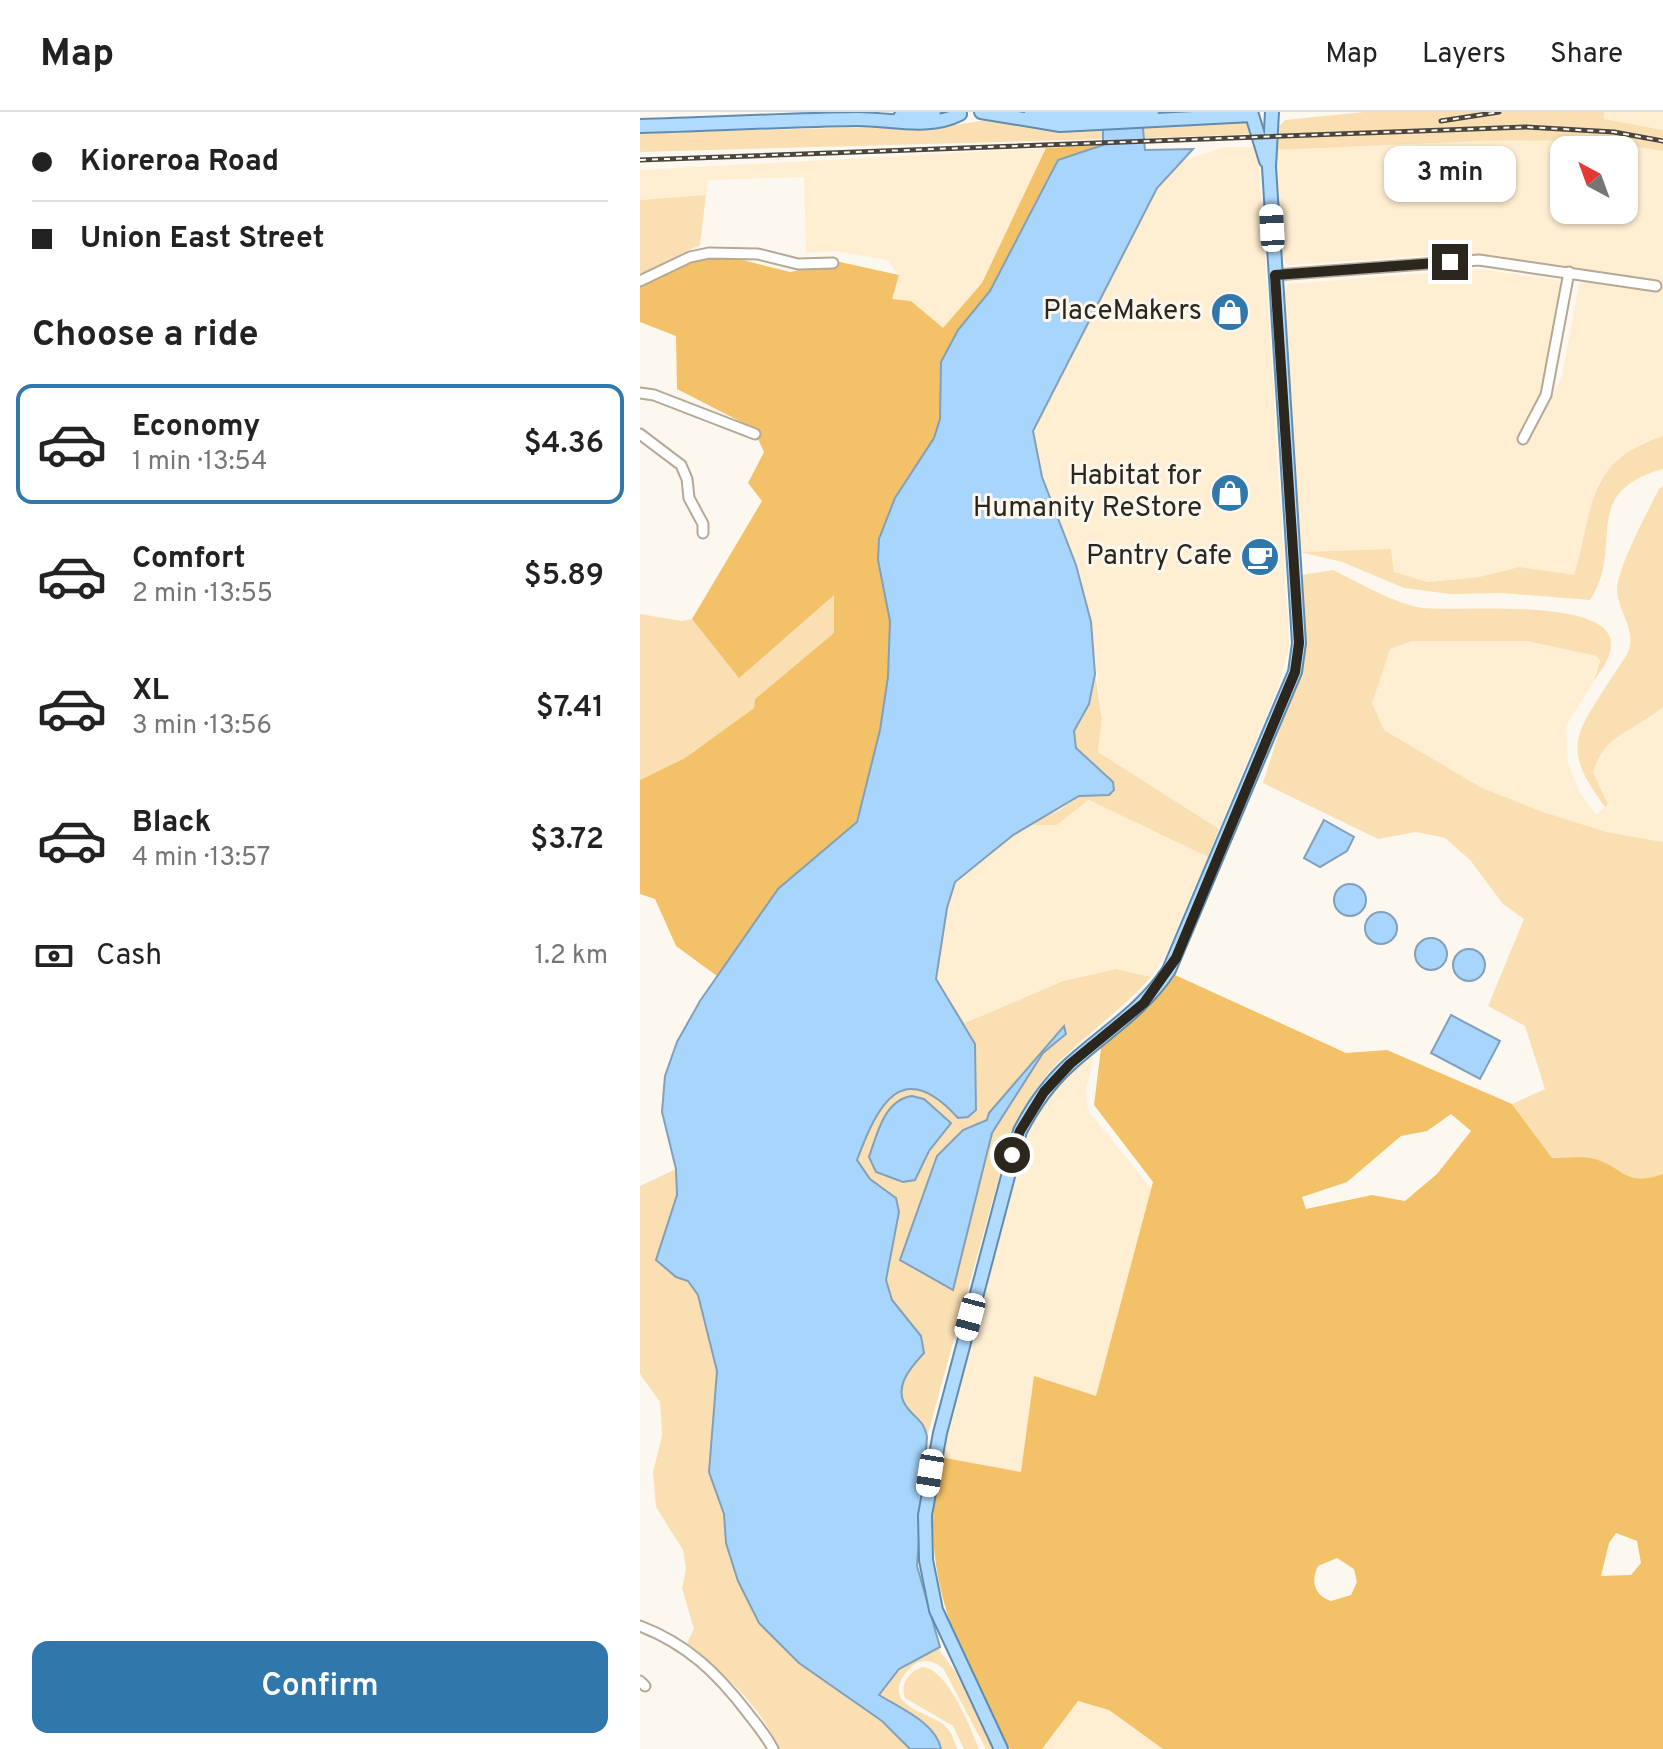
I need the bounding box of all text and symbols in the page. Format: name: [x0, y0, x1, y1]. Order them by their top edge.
text: Map: [40, 31, 114, 80]
text: Map: [1325, 37, 1378, 73]
text: Layers: [1422, 37, 1506, 73]
text: Share: [1550, 37, 1623, 73]
north arrow: [1550, 136, 1638, 224]
map controls: [1550, 136, 1638, 224]
text: Kioreroa Road: [80, 144, 279, 181]
callout: 3 min: [1384, 146, 1516, 202]
text: 3 min: [1417, 157, 1483, 190]
car: [1259, 203, 1285, 253]
text: Union East Street: [80, 221, 324, 258]
route end: [1432, 244, 1468, 280]
shop icon: PlaceMakers: [1209, 291, 1251, 333]
place label: PlaceMakers: [1043, 294, 1202, 330]
text: Choose a ride: [32, 313, 258, 359]
icon: car: [36, 408, 108, 480]
text: Economy: [132, 409, 260, 446]
text: $4.36: [524, 426, 604, 463]
text: 1 min · 13:54: [132, 446, 267, 479]
place label: Habitat for Humanity ReStore: [973, 459, 1202, 527]
shop icon: Habitat for Humanity ReStore: [1209, 472, 1251, 514]
cafe icon: Pantry Cafe: [1239, 536, 1281, 578]
place label: Pantry Cafe: [1086, 539, 1232, 575]
icon: car: [36, 540, 108, 612]
text: Comfort: [132, 541, 245, 578]
text: $5.89: [524, 558, 604, 595]
text: 2 min · 13:55: [132, 578, 273, 611]
icon: car: [36, 672, 108, 744]
text: XL: [132, 673, 169, 710]
text: $7.41: [536, 690, 604, 727]
text: 3 min · 13:56: [132, 710, 272, 743]
icon: car: [36, 804, 108, 876]
text: Black: [132, 805, 211, 842]
text: $3.72: [530, 822, 604, 859]
text: 4 min · 13:57: [132, 842, 270, 875]
icon: cash: [32, 934, 76, 978]
text: Cash: [96, 938, 162, 975]
text: 1.2 km: [535, 940, 608, 973]
route start: [994, 1137, 1030, 1173]
car: [952, 1291, 988, 1343]
car: [914, 1447, 946, 1499]
button: Confirm: [32, 1641, 608, 1733]

